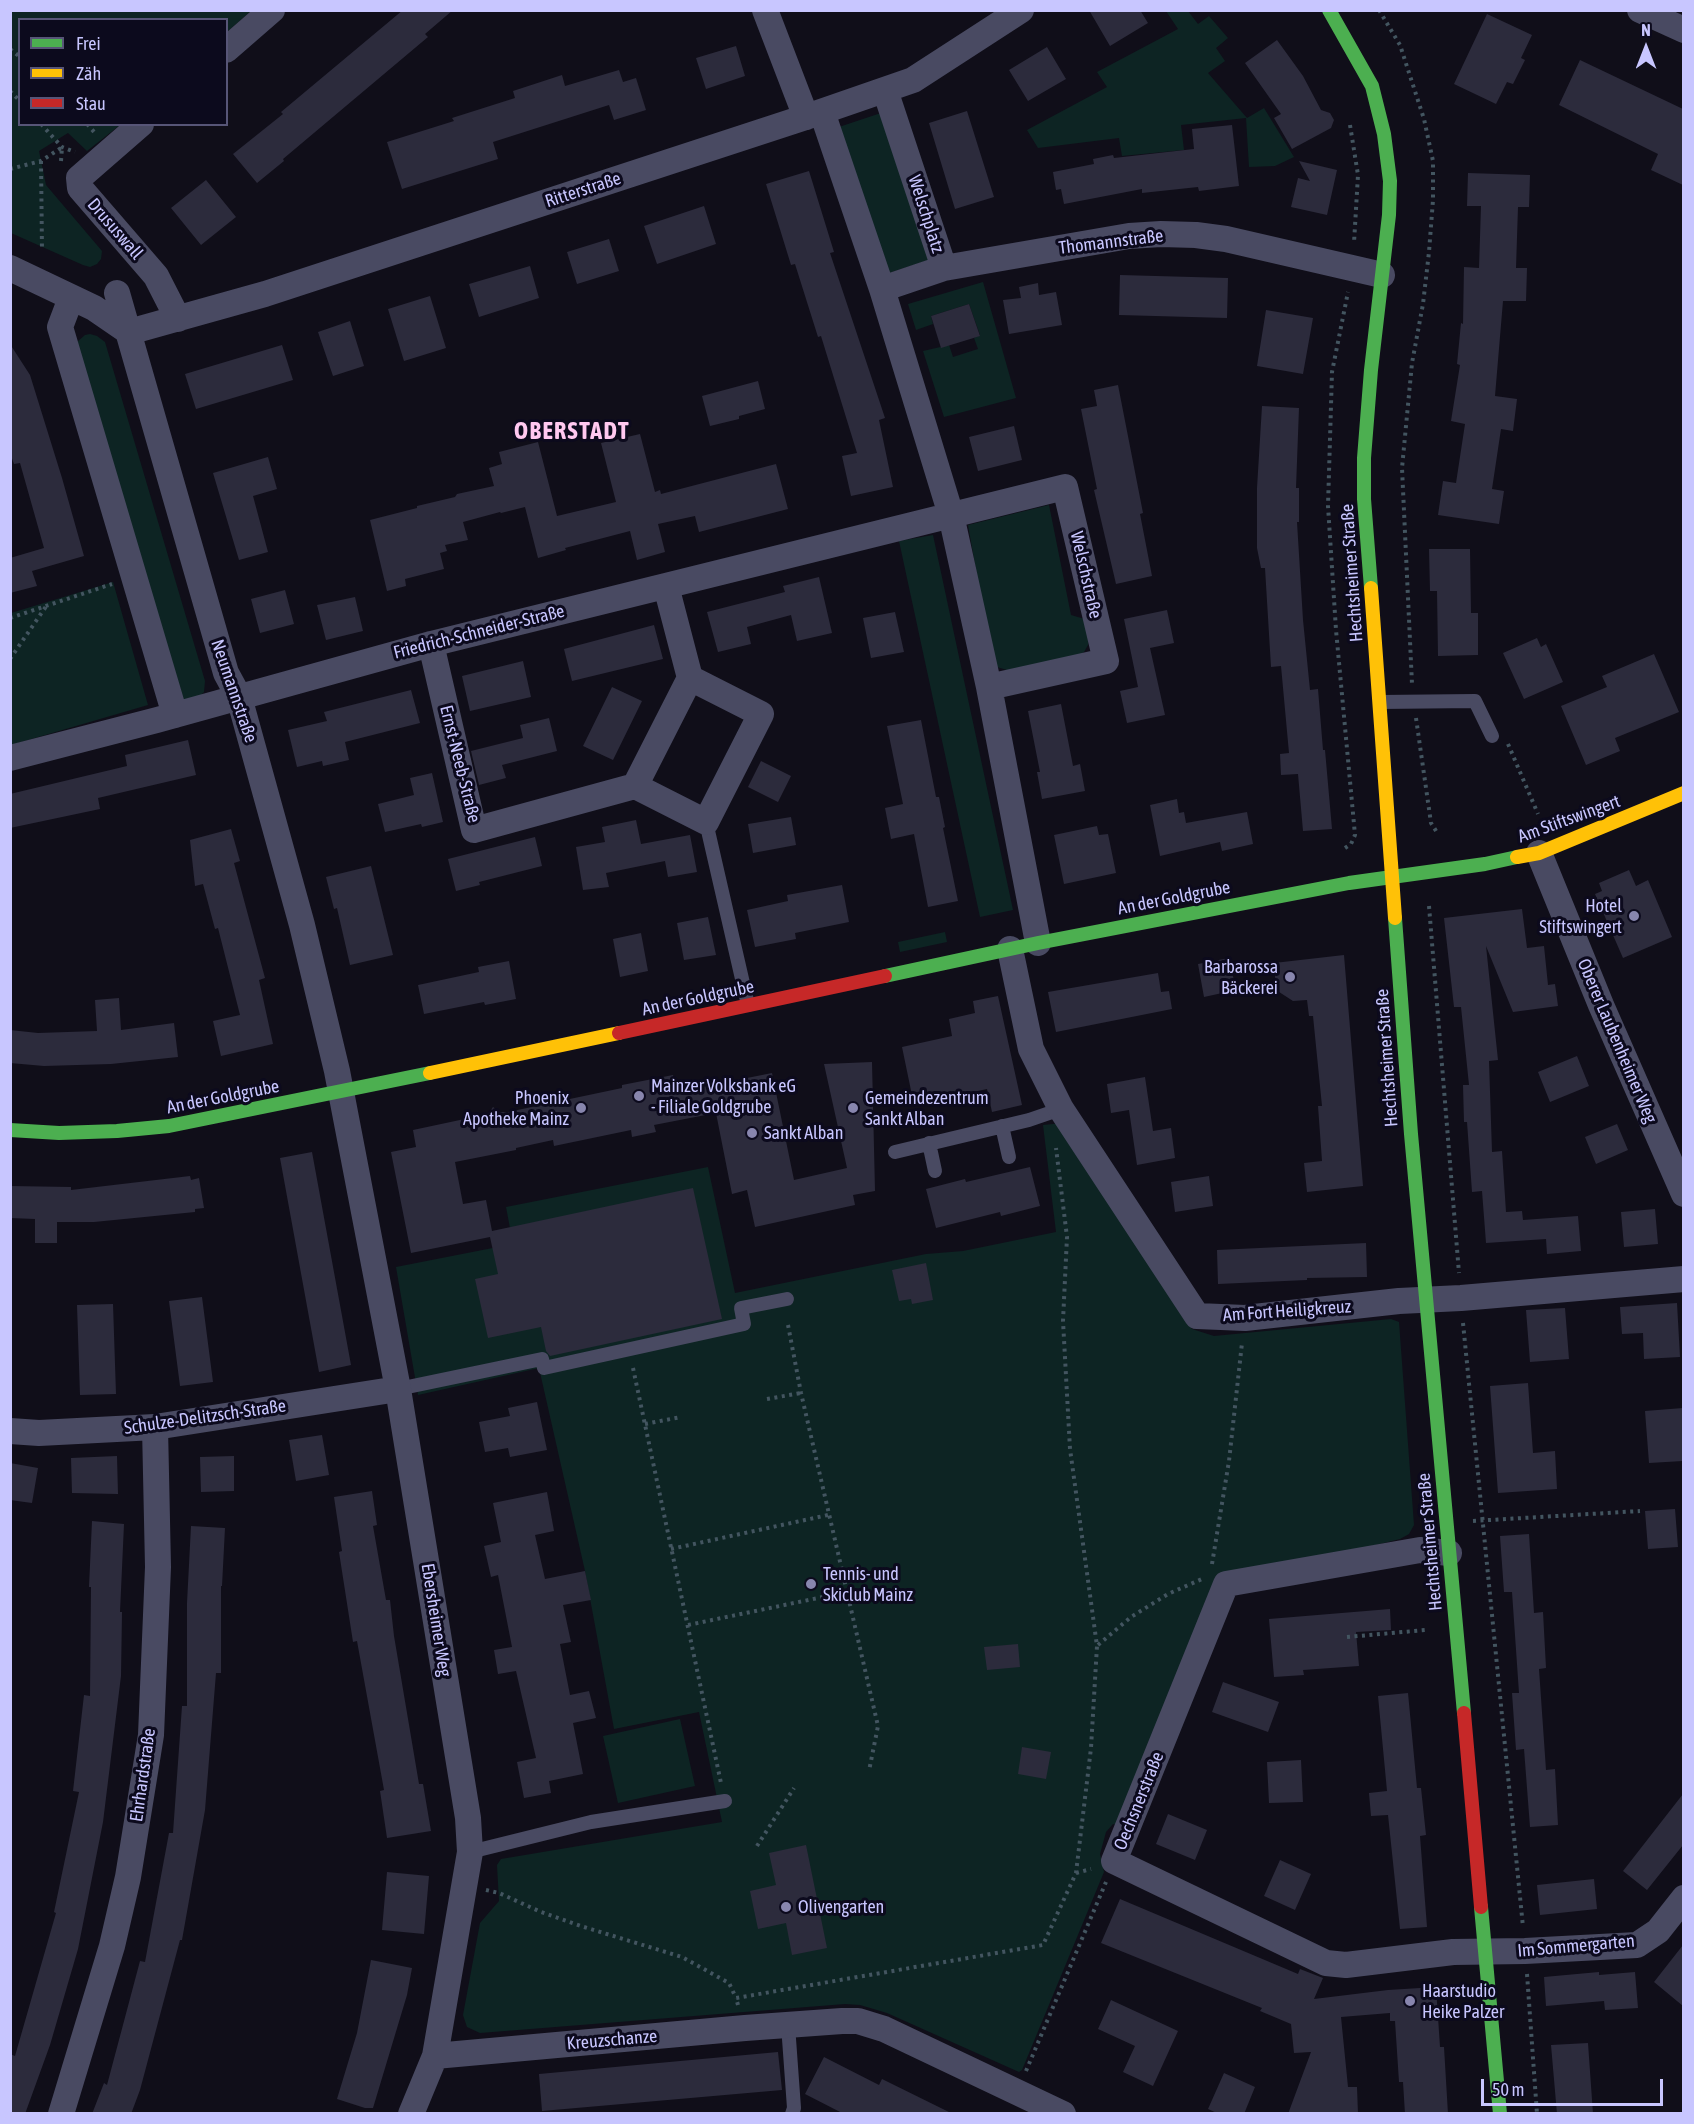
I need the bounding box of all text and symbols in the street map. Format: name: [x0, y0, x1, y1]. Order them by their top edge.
legend: [18, 18, 228, 126]
north arrow: [1616, 18, 1676, 78]
text: N: [1641, 21, 1651, 39]
text: Frei: [76, 33, 101, 54]
text: Zäh: [76, 63, 101, 84]
text: Stau: [76, 93, 106, 114]
street label: Ritterstraße: [542, 168, 624, 212]
street label: Welschplatz: [903, 172, 949, 256]
street label: Drususwall: [83, 194, 147, 264]
street label: Thomannstraße: [1058, 225, 1164, 259]
district label: OBERSTADT: [514, 417, 630, 445]
street label: Hechtsheimer Straße: [1336, 503, 1368, 643]
street label: Welschstraße: [1066, 529, 1106, 621]
street label: Friedrich-Schneider-Straße: [391, 600, 567, 664]
street label: Neumannstraße: [206, 637, 262, 745]
street label: Ernst-Neeb-Straße: [435, 703, 485, 825]
street label: Am Stiftswingert: [1515, 791, 1623, 847]
street label: An der Goldgrube: [1116, 877, 1232, 919]
place label: Hotel Stiftswingert: [1539, 895, 1622, 938]
marker: Hotel Stiftswingert: [1627, 909, 1641, 923]
place label: Barbarossa Bäckerei: [1204, 956, 1278, 998]
street label: Oberer Laubenheimer Weg: [1573, 956, 1661, 1126]
marker: Barbarossa Bäckerei: [1283, 970, 1297, 984]
street label: An der Goldgrube: [640, 976, 756, 1020]
street label: Hechtsheimer Straße: [1371, 988, 1403, 1128]
place label: Mainzer Volksbank eG - Filiale Goldgrube: [651, 1075, 796, 1118]
street label: An der Goldgrube: [165, 1076, 281, 1118]
place label: Phoenix Apotheke Mainz: [463, 1087, 569, 1130]
place label: Gemeindezentrum Sankt Alban: [865, 1087, 989, 1130]
marker: Mainzer Volksbank eG - Filiale Goldgrube: [632, 1089, 646, 1103]
marker: Phoenix Apotheke Mainz: [574, 1101, 588, 1115]
marker: Gemeindezentrum Sankt Alban: [846, 1101, 860, 1115]
place label: Sankt Alban: [764, 1122, 843, 1144]
marker: Sankt Alban: [745, 1126, 759, 1140]
street label: Am Fort Heiligkreuz: [1222, 1296, 1352, 1326]
street label: Schulze-Delitzsch-Straße: [123, 1395, 287, 1439]
street label: Hechtsheimer Straße: [1413, 1472, 1447, 1612]
street label: Ebersheimer Weg: [416, 1562, 456, 1678]
place label: Tennis- und Skiclub Mainz: [823, 1563, 913, 1606]
marker: Tennis- und Skiclub Mainz: [804, 1577, 818, 1591]
street label: Ehrhardstraße: [126, 1727, 160, 1823]
street label: Oechsnerstraße: [1109, 1749, 1169, 1853]
place label: Olivengarten: [798, 1896, 884, 1918]
marker: Olivengarten: [779, 1900, 793, 1914]
street label: Im Sommergarten: [1516, 1930, 1636, 1962]
place label: Haarstudio Heike Palzer: [1422, 1980, 1504, 2022]
marker: Haarstudio Heike Palzer: [1403, 1994, 1417, 2008]
street label: Kreuzschanze: [566, 2025, 658, 2055]
scale bar: [1484, 2067, 1666, 2105]
text: 50 m: [1492, 2079, 1524, 2100]

